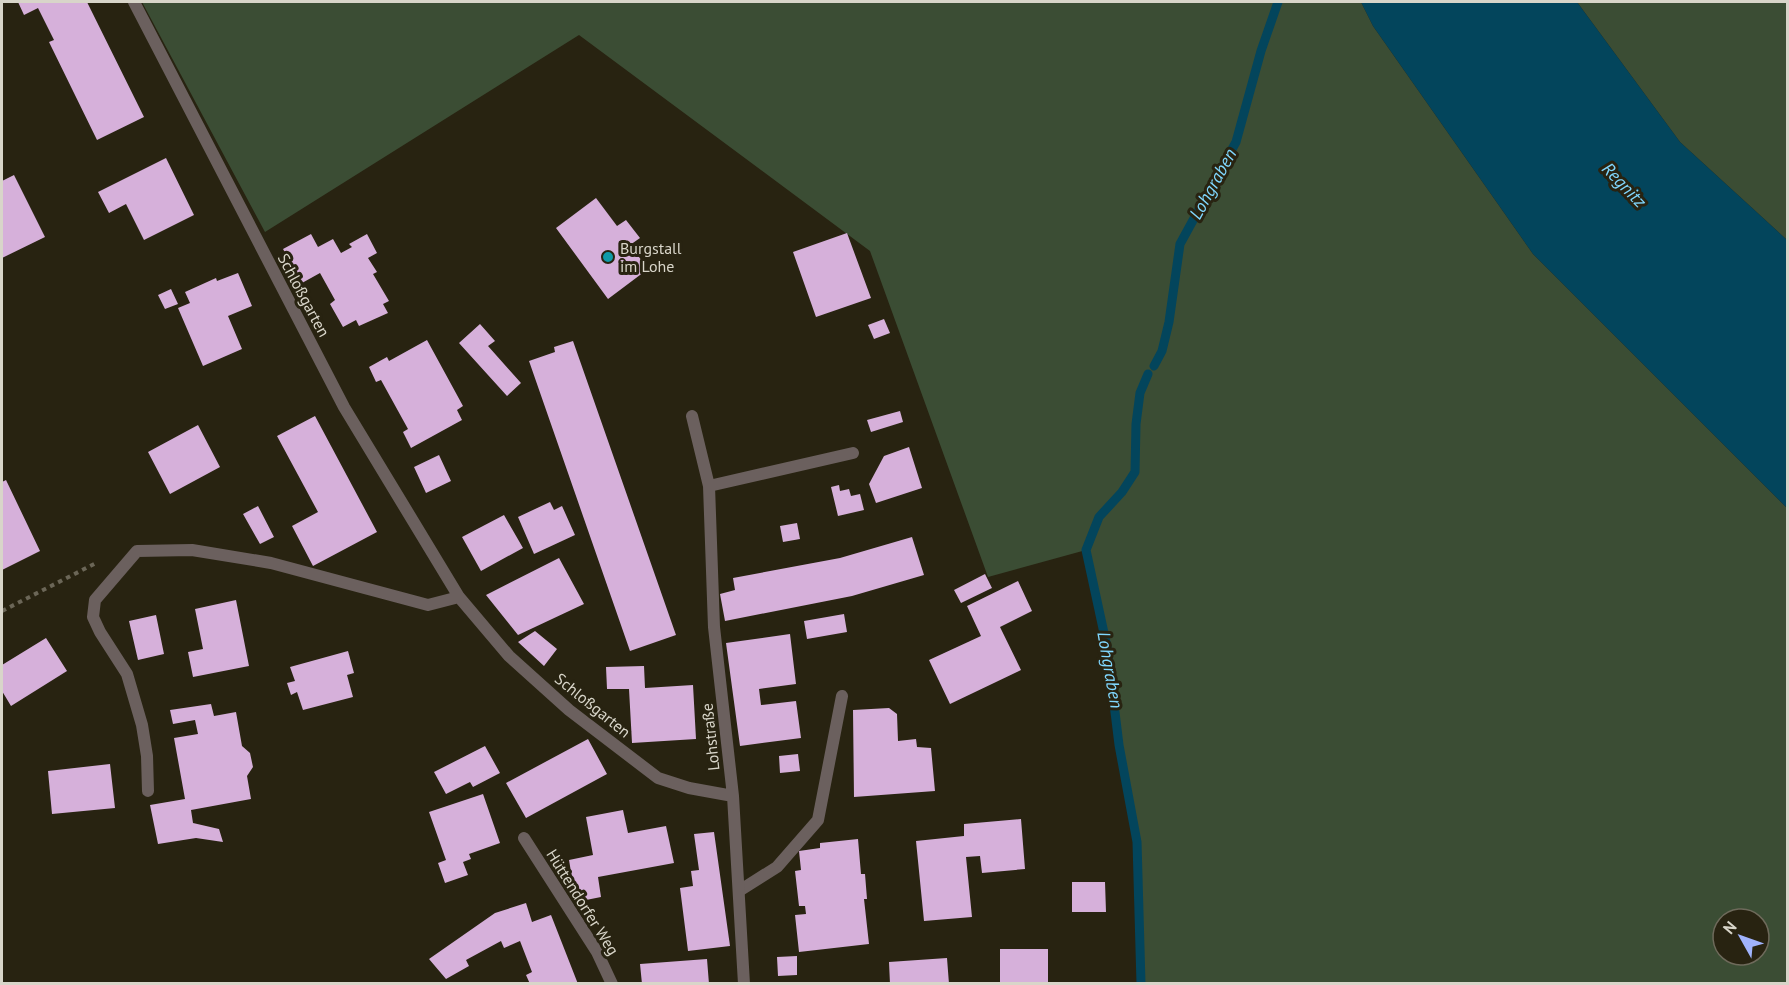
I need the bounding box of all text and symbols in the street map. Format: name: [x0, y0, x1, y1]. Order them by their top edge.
water label: Lohgraben: [1184, 144, 1241, 223]
water label: Regnitz: [1597, 157, 1652, 212]
place label: Burgstall im Lohe: [620, 238, 682, 276]
street label: Schloßgarten: [274, 250, 334, 340]
marker: Burgstall im Lohe: [601, 250, 615, 264]
water label: Lohgraben: [1092, 630, 1129, 710]
street label: Schloßgarten: [551, 668, 635, 742]
street label: Lohstraße: [697, 702, 723, 772]
street label: Hüttendorfer Weg: [542, 845, 624, 959]
north arrow: [1711, 907, 1771, 967]
text: N: [1718, 917, 1741, 938]

